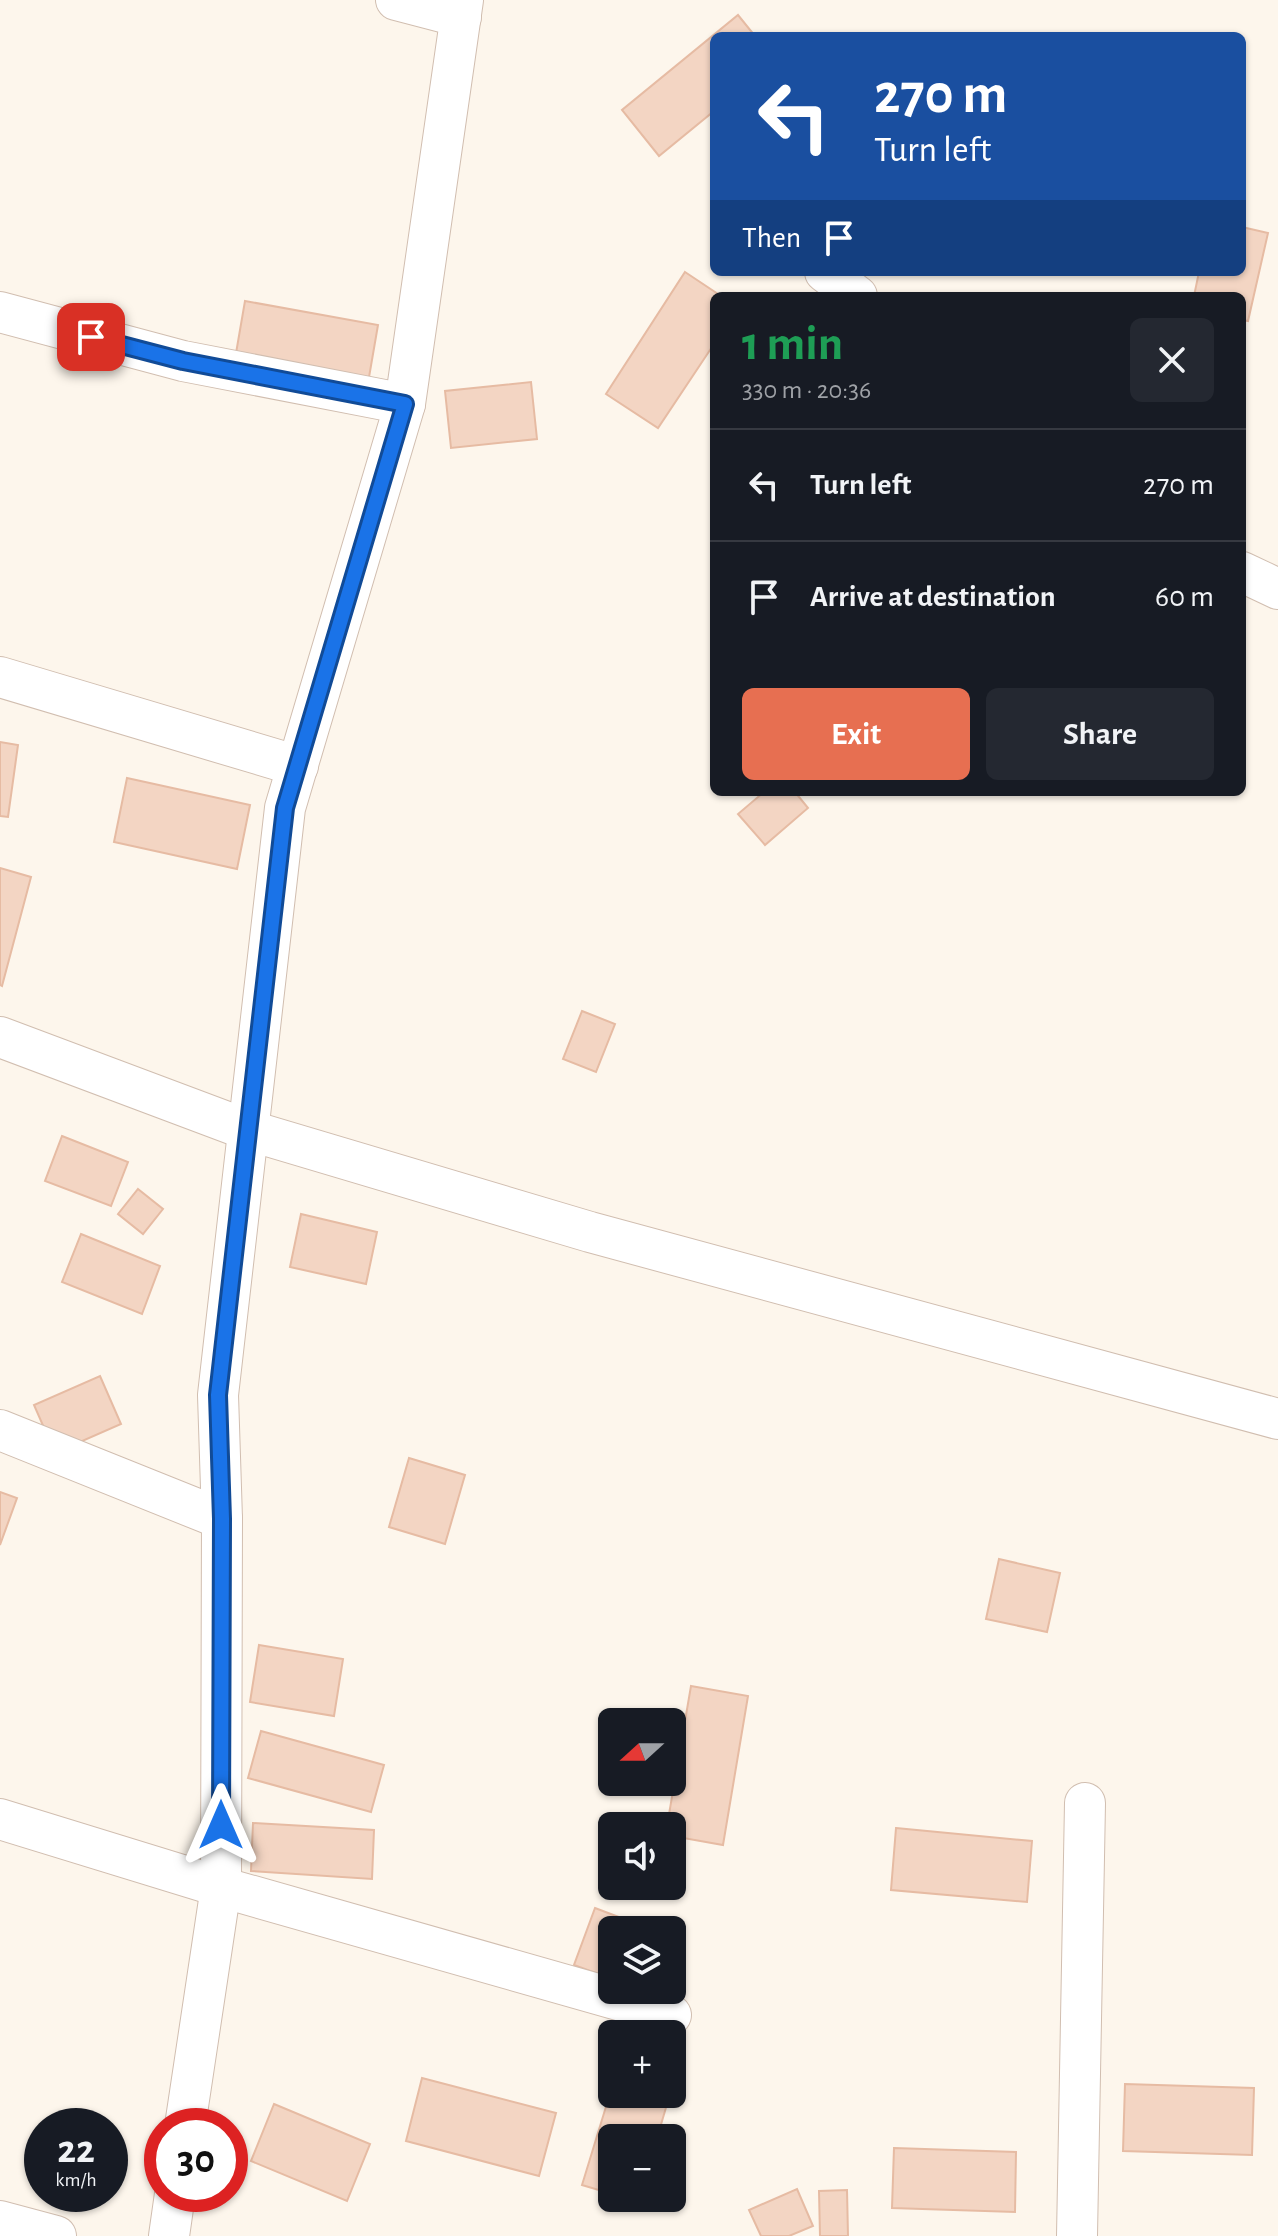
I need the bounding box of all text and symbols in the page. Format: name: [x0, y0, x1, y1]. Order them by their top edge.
icon: left: [742, 64, 846, 168]
text: 270 m: [874, 67, 1007, 123]
text: Turn left: [874, 132, 991, 168]
icon: arrive: [817, 216, 861, 260]
text: Then: [742, 223, 801, 253]
pin: [57, 303, 125, 371]
icon: arrive: [69, 315, 113, 359]
button: close: [1130, 318, 1214, 402]
text: 1 min: [742, 321, 843, 369]
text: 330 m · 20:36: [742, 377, 871, 403]
icon: left: [742, 463, 786, 507]
text: Turn left: [810, 470, 911, 500]
text: 270 m: [1143, 470, 1214, 500]
icon: arrive: [742, 575, 786, 619]
text: Arrive at destination: [810, 582, 1056, 612]
text: 60 m: [1155, 582, 1214, 612]
button: Exit: [742, 688, 970, 780]
button: Share: [986, 688, 1214, 780]
north arrow: [598, 1708, 686, 1796]
map controls: [598, 1708, 686, 2212]
position arrow: [179, 1783, 263, 1867]
button: sound: [598, 1812, 686, 1900]
button: layers: [598, 1916, 686, 2004]
button: +: [598, 2020, 686, 2108]
speed limit sign: 30: [144, 2108, 248, 2212]
button: −: [598, 2124, 686, 2212]
text: 22: [57, 2130, 95, 2170]
text: km/h: [55, 2170, 97, 2190]

